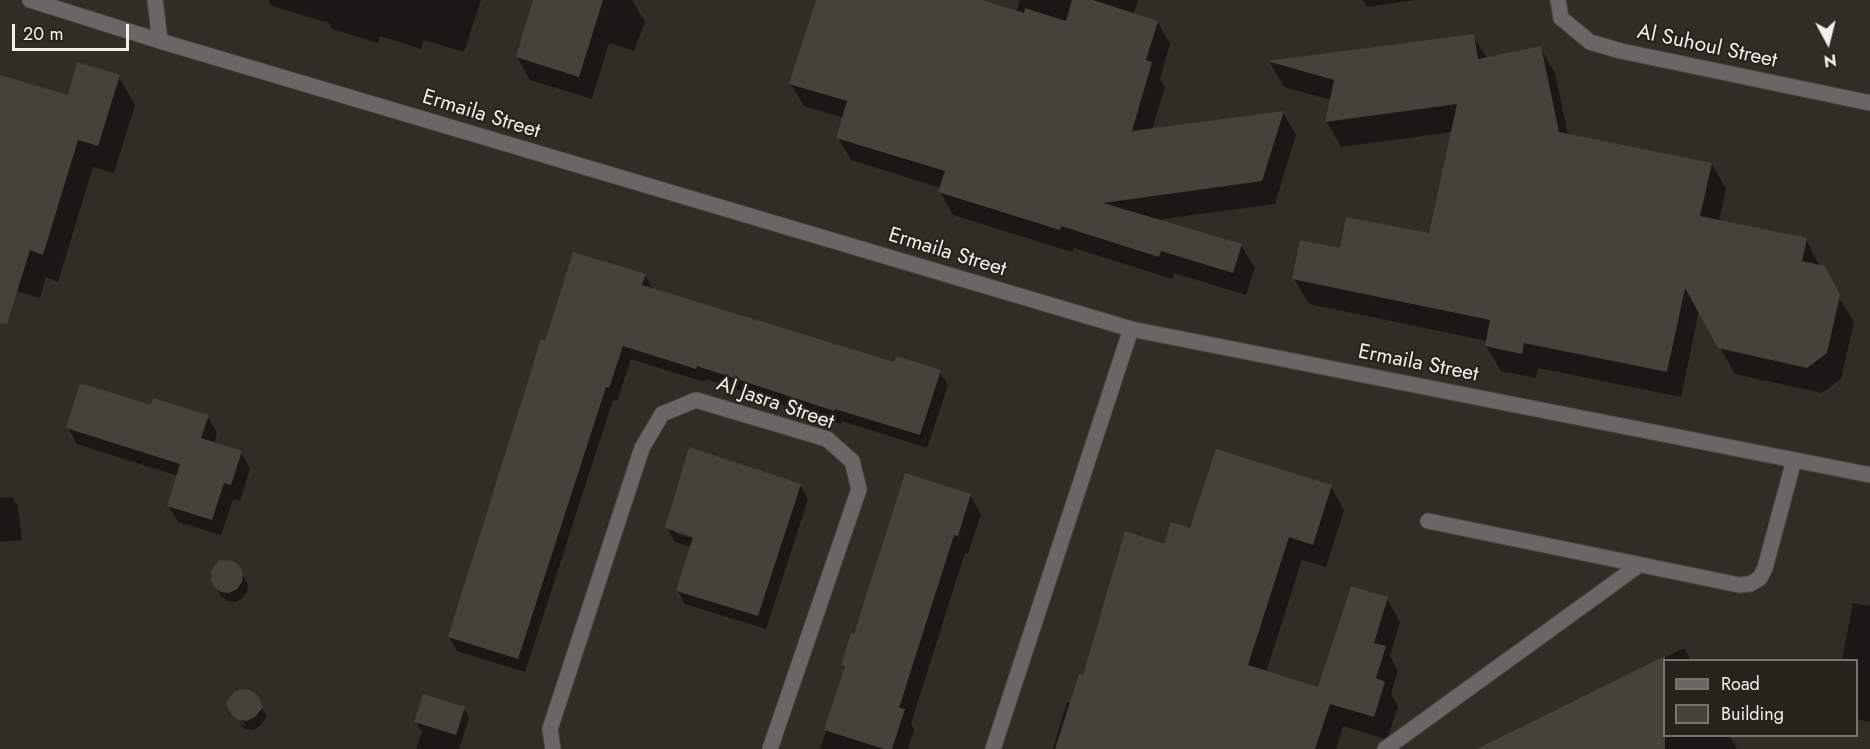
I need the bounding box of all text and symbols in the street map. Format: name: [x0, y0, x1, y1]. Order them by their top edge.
scale bar: [15, 12, 132, 50]
north arrow: [1798, 12, 1858, 72]
street label: Al Suhoul Street: [1635, 20, 1779, 74]
text: 20 m: [23, 21, 63, 47]
text: N: [1823, 48, 1838, 73]
street label: Ermaila Street: [419, 85, 543, 145]
street label: Ermaila Street: [885, 223, 1009, 283]
street label: Ermaila Street: [1356, 340, 1480, 388]
street label: Al Jasra Street: [713, 372, 837, 436]
legend: [1663, 659, 1858, 737]
text: Road: [1721, 671, 1760, 697]
text: Building: [1721, 701, 1784, 727]

